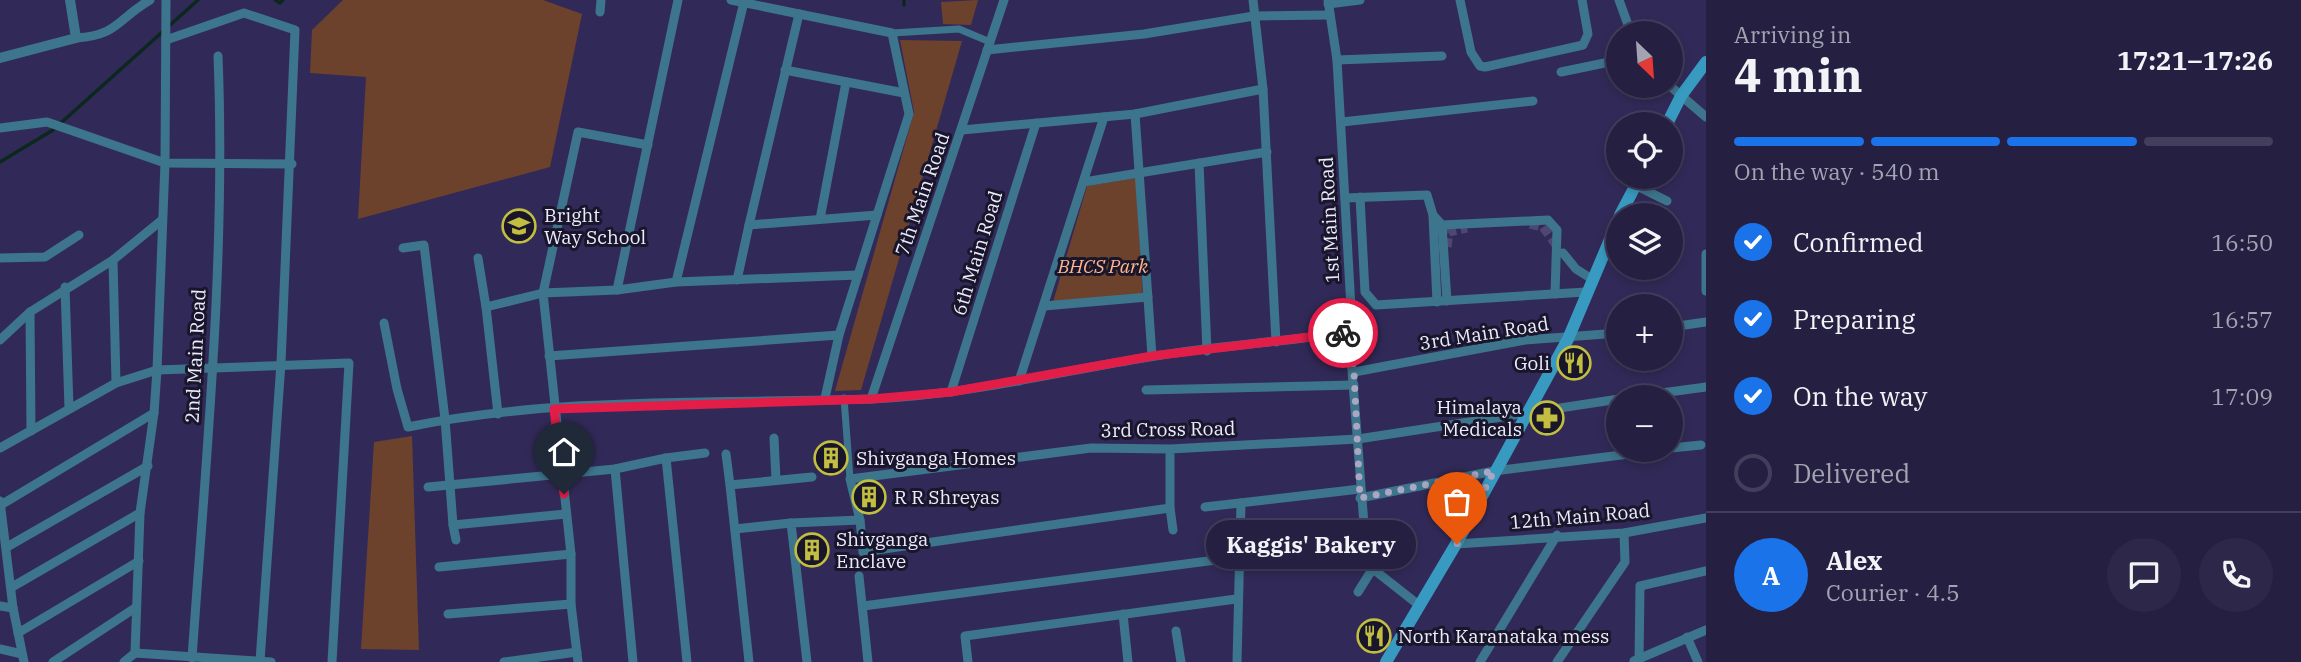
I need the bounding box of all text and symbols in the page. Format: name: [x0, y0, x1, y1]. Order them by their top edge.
text: Arriving in: [1734, 19, 1851, 49]
north arrow: [1606, 21, 1684, 98]
map controls: [1606, 21, 1683, 462]
text: 17:21–17:26: [2117, 43, 2273, 77]
text: 4 min: [1734, 45, 1863, 105]
button: locate: [1606, 112, 1683, 189]
street label: 7th Main Road: [890, 129, 954, 259]
street label: 1st Main Road: [1314, 156, 1344, 284]
text: On the way · 540 m: [1734, 156, 1940, 186]
street label: 6th Main Road: [947, 188, 1007, 318]
place label: Bright Way School: [544, 203, 646, 249]
button: layers: [1606, 203, 1683, 280]
school or university icon: Bright Way School: [500, 207, 538, 245]
icon: check: [1734, 223, 1772, 261]
text: Confirmed: [1793, 225, 1924, 259]
text: 16:50: [2211, 227, 2273, 257]
park label: BHCS Park: [1057, 254, 1149, 278]
street label: 2nd Main Road: [180, 288, 210, 424]
button: +: [1606, 294, 1683, 371]
courier: [1308, 298, 1378, 368]
icon: check: [1734, 300, 1772, 338]
text: Preparing: [1793, 302, 1915, 336]
text: 16:57: [2211, 304, 2273, 334]
street label: 3rd Main Road: [1418, 311, 1550, 355]
icon: bike: [1324, 314, 1362, 352]
restaurant icon: Goli: [1555, 344, 1593, 382]
place label: Goli: [1514, 351, 1550, 375]
icon: check: [1734, 377, 1772, 415]
text: On the way: [1793, 379, 1927, 413]
text: 17:09: [2211, 381, 2273, 411]
button: −: [1606, 385, 1683, 462]
place label: Himalaya Medicals: [1436, 395, 1522, 441]
pharmacy icon: Himalaya Medicals: [1528, 399, 1566, 437]
street label: 3rd Cross Road: [1100, 416, 1236, 442]
pin: [534, 422, 594, 494]
icon: home: [545, 433, 583, 471]
building icon: Shivganga Homes: [812, 439, 850, 477]
place label: Shivganga Homes: [856, 446, 1016, 470]
text: Delivered: [1793, 456, 1910, 490]
pin: [1427, 472, 1487, 544]
building icon: R R Shreyas: [850, 478, 888, 516]
icon: bag: [1438, 483, 1476, 521]
place label: R R Shreyas: [894, 485, 999, 509]
street label: 12th Main Road: [1509, 498, 1651, 534]
callout: Kaggis' Bakery: [1205, 520, 1415, 568]
place label: Shivganga Enclave: [836, 527, 928, 573]
text: Kaggis' Bakery: [1226, 529, 1396, 559]
building icon: Shivganga Enclave: [793, 531, 831, 569]
button: chat: [2107, 538, 2181, 612]
button: phone: [2199, 538, 2273, 612]
text: Alex: [1826, 543, 1882, 577]
text: A: [1762, 558, 1780, 592]
text: Courier · 4.5: [1826, 577, 1960, 607]
restaurant icon: North Karanataka mess: [1355, 617, 1393, 655]
place label: North Karanataka mess: [1398, 624, 1609, 648]

